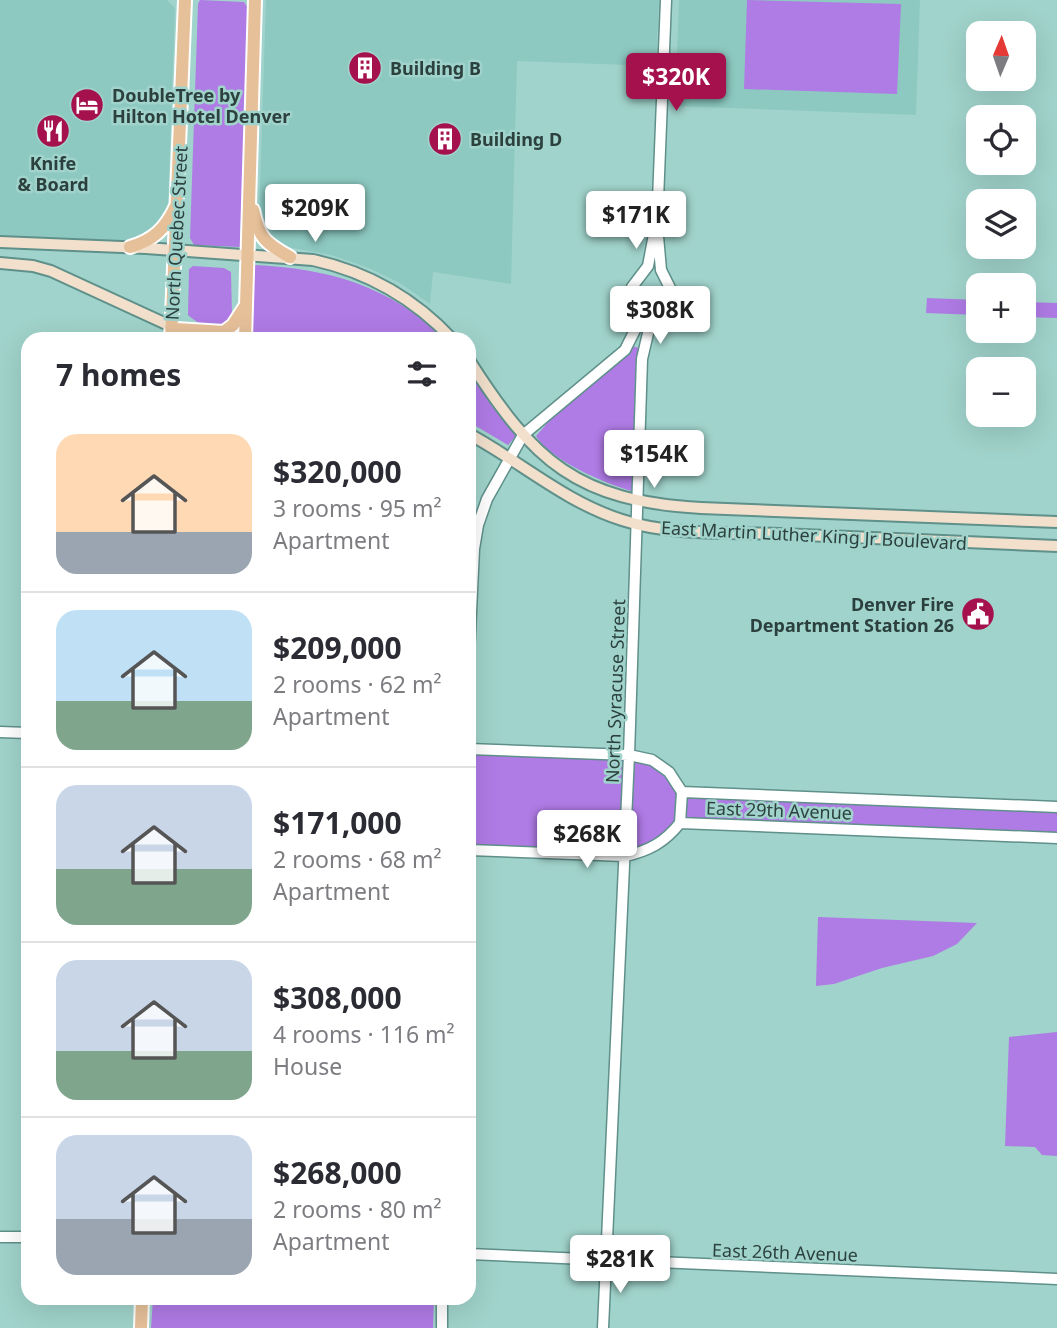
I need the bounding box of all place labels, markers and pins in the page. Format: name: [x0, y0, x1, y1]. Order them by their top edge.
building icon: Building B: [346, 49, 384, 87]
pin: $320K: [627, 54, 725, 113]
place label: Building B: [390, 56, 481, 80]
place label: DoubleTree by Hilton Hotel Denver: [112, 83, 290, 128]
hotel icon: DoubleTree by Hilton Hotel Denver: [68, 86, 106, 124]
restaurant icon: Knife & Board: [34, 112, 72, 150]
building icon: Building D: [426, 120, 464, 158]
place label: Building D: [470, 127, 562, 151]
place label: Knife & Board: [17, 151, 89, 196]
pin: $209K: [266, 184, 364, 244]
pin: $171K: [587, 191, 685, 251]
pin: $308K: [611, 286, 709, 346]
pin: $154K: [605, 430, 703, 490]
place label: Denver Fire Department Station 26: [750, 592, 954, 637]
public building icon: Denver Fire Department Station 26: [959, 595, 997, 633]
pin: $268K: [538, 810, 636, 870]
pin: $281K: [571, 1236, 669, 1295]

